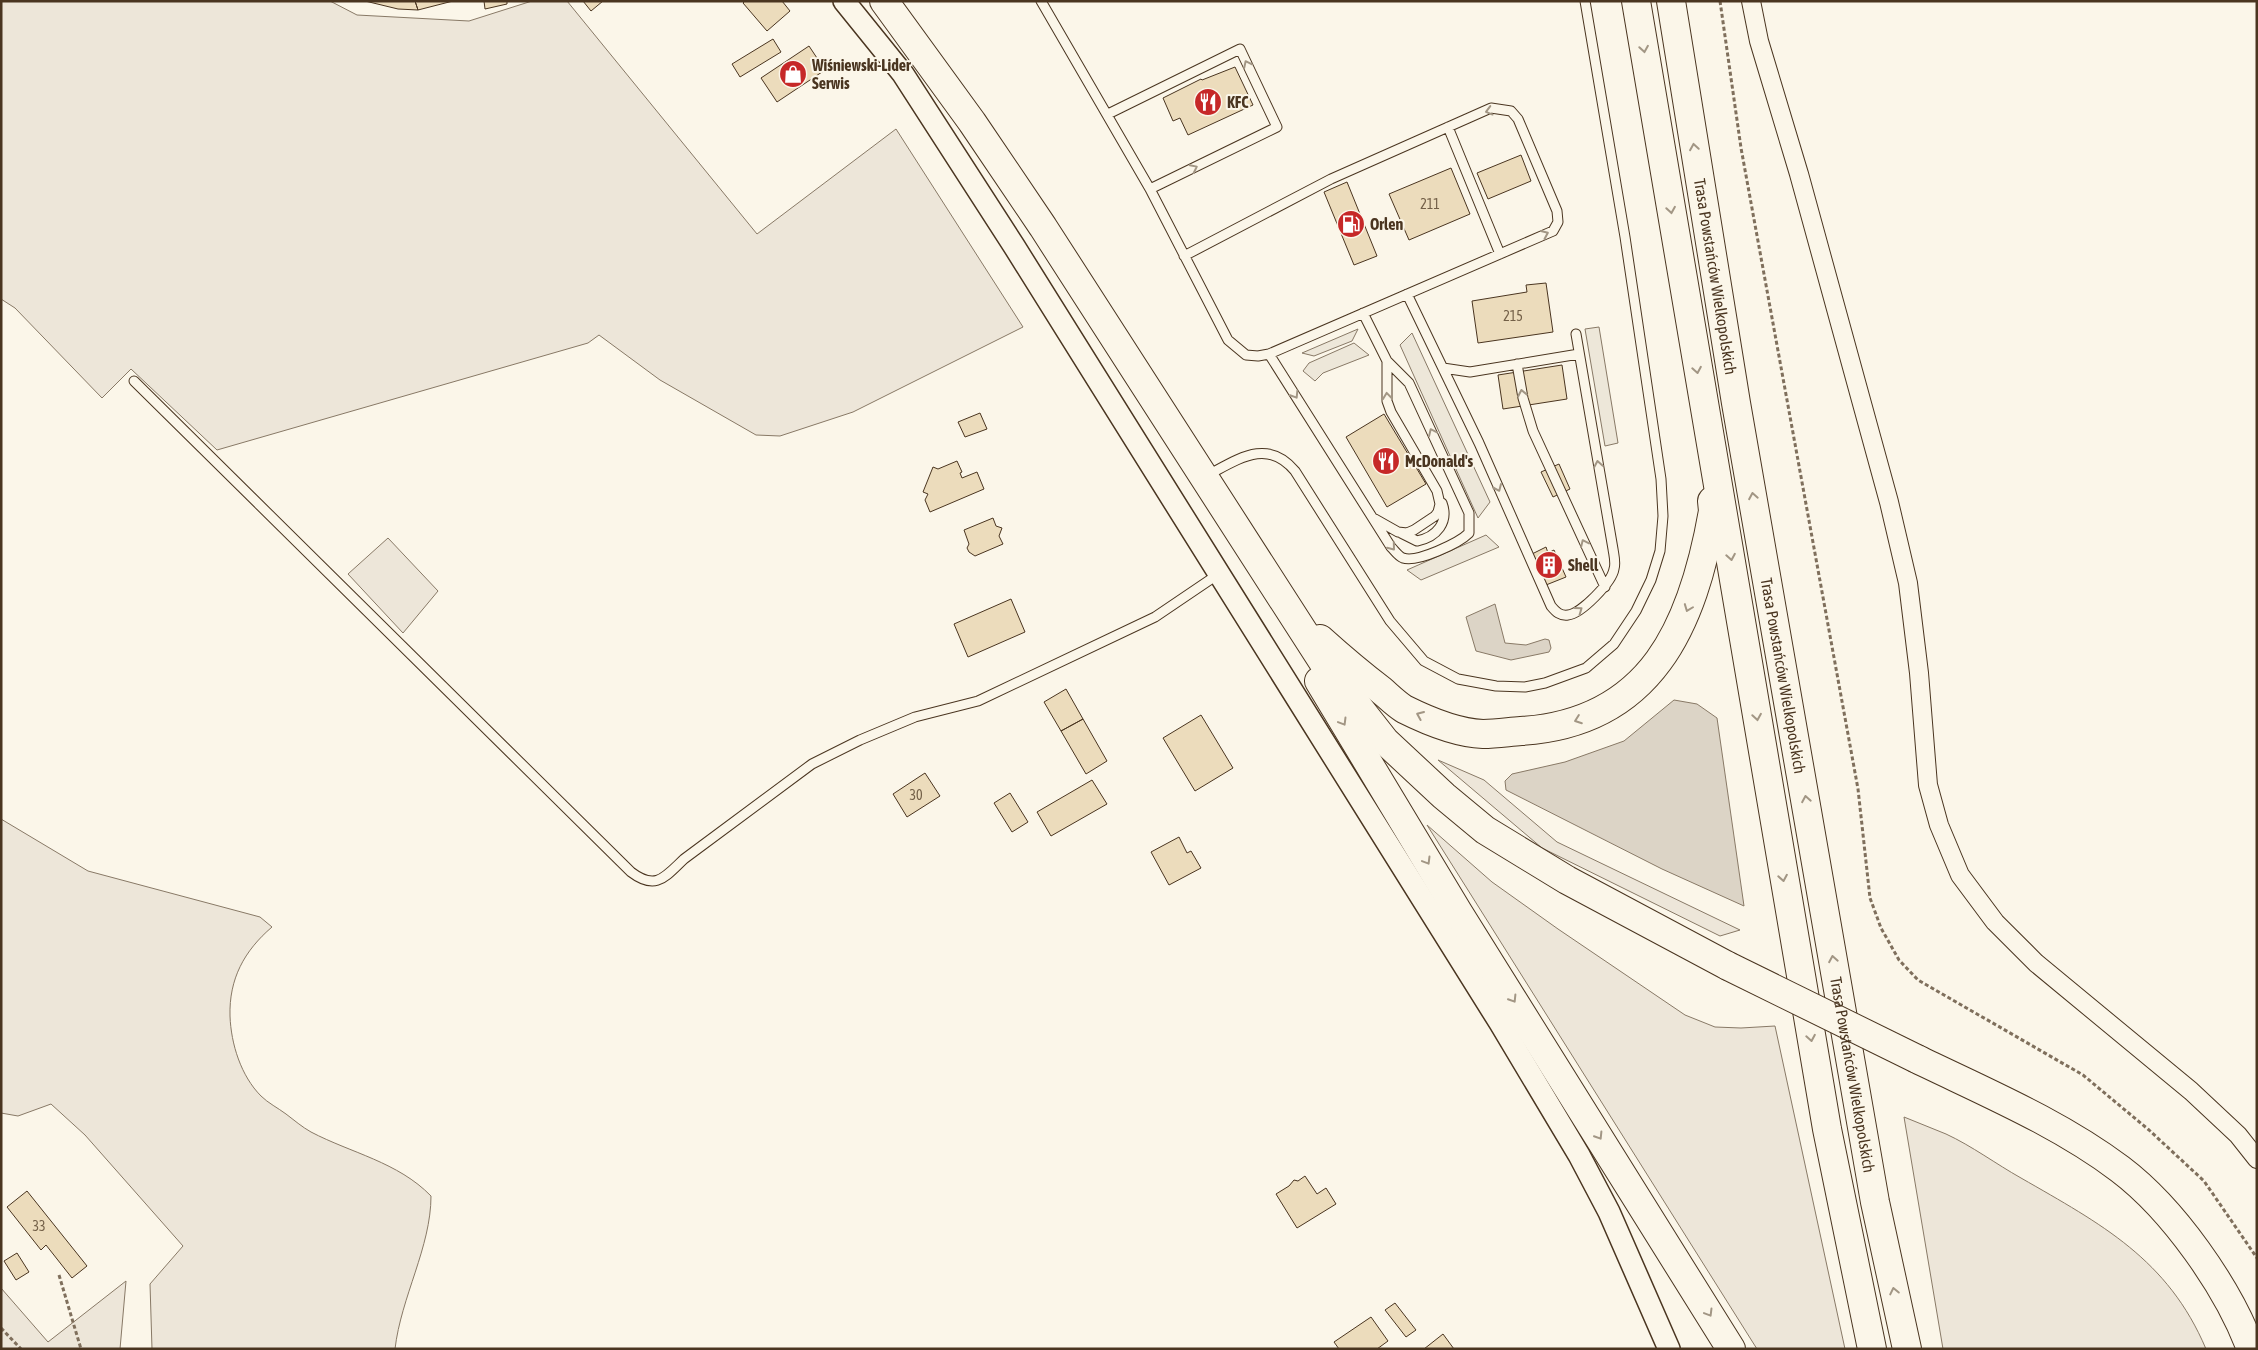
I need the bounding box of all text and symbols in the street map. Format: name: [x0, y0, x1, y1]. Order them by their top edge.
one-way arrow: [1638, 46, 1649, 54]
place label: Wiśniewski-Lider Serwis: [811, 56, 911, 92]
shop icon: Wiśniewski-Lider Serwis: [778, 59, 808, 89]
one-way arrow: [1243, 60, 1253, 69]
restaurant icon: KFC: [1193, 87, 1223, 117]
place label: KFC: [1227, 93, 1249, 111]
one-way arrow: [1485, 105, 1494, 115]
one-way arrow: [1690, 143, 1700, 151]
one-way arrow: [1189, 164, 1198, 174]
street label: Trasa Powstańców Wielkopolskich: [1691, 177, 1740, 376]
house number: 211: [1420, 196, 1440, 212]
one-way arrow: [1665, 205, 1675, 214]
fuel station icon: Orlen: [1336, 209, 1366, 239]
place label: Orlen: [1370, 215, 1403, 233]
one-way arrow: [1540, 230, 1549, 240]
house number: 215: [1503, 308, 1523, 324]
one-way arrow: [1692, 366, 1702, 374]
one-way arrow: [1517, 389, 1528, 398]
one-way arrow: [1289, 390, 1299, 399]
one-way arrow: [1382, 391, 1393, 399]
one-way arrow: [1427, 428, 1438, 437]
restaurant icon: McDonald's: [1371, 446, 1401, 476]
place label: McDonald's: [1405, 452, 1474, 470]
one-way arrow: [1593, 459, 1603, 468]
one-way arrow: [1492, 483, 1503, 492]
one-way arrow: [1748, 492, 1758, 501]
one-way arrow: [1580, 539, 1591, 548]
one-way arrow: [1386, 541, 1394, 550]
building icon: Shell: [1534, 550, 1564, 580]
one-way arrow: [1725, 552, 1735, 561]
place label: Shell: [1568, 556, 1599, 574]
street label: Trasa Powstańców Wielkopolskich: [1758, 576, 1809, 775]
one-way arrow: [1684, 603, 1694, 612]
one-way arrow: [1573, 607, 1583, 616]
one-way arrow: [1416, 711, 1425, 722]
one-way arrow: [1752, 713, 1762, 722]
one-way arrow: [1574, 714, 1583, 724]
one-way arrow: [1337, 716, 1347, 725]
house number: 30: [909, 787, 923, 803]
one-way arrow: [1801, 794, 1811, 803]
one-way arrow: [1421, 855, 1431, 864]
one-way arrow: [1778, 873, 1788, 882]
one-way arrow: [1829, 954, 1839, 963]
street label: Trasa Powstańców Wielkopolskich: [1827, 975, 1879, 1174]
one-way arrow: [1507, 993, 1516, 1002]
one-way arrow: [1805, 1033, 1815, 1042]
one-way arrow: [1593, 1131, 1603, 1140]
house number: 33: [32, 1218, 46, 1234]
one-way arrow: [1890, 1286, 1900, 1295]
one-way arrow: [1703, 1307, 1713, 1316]

